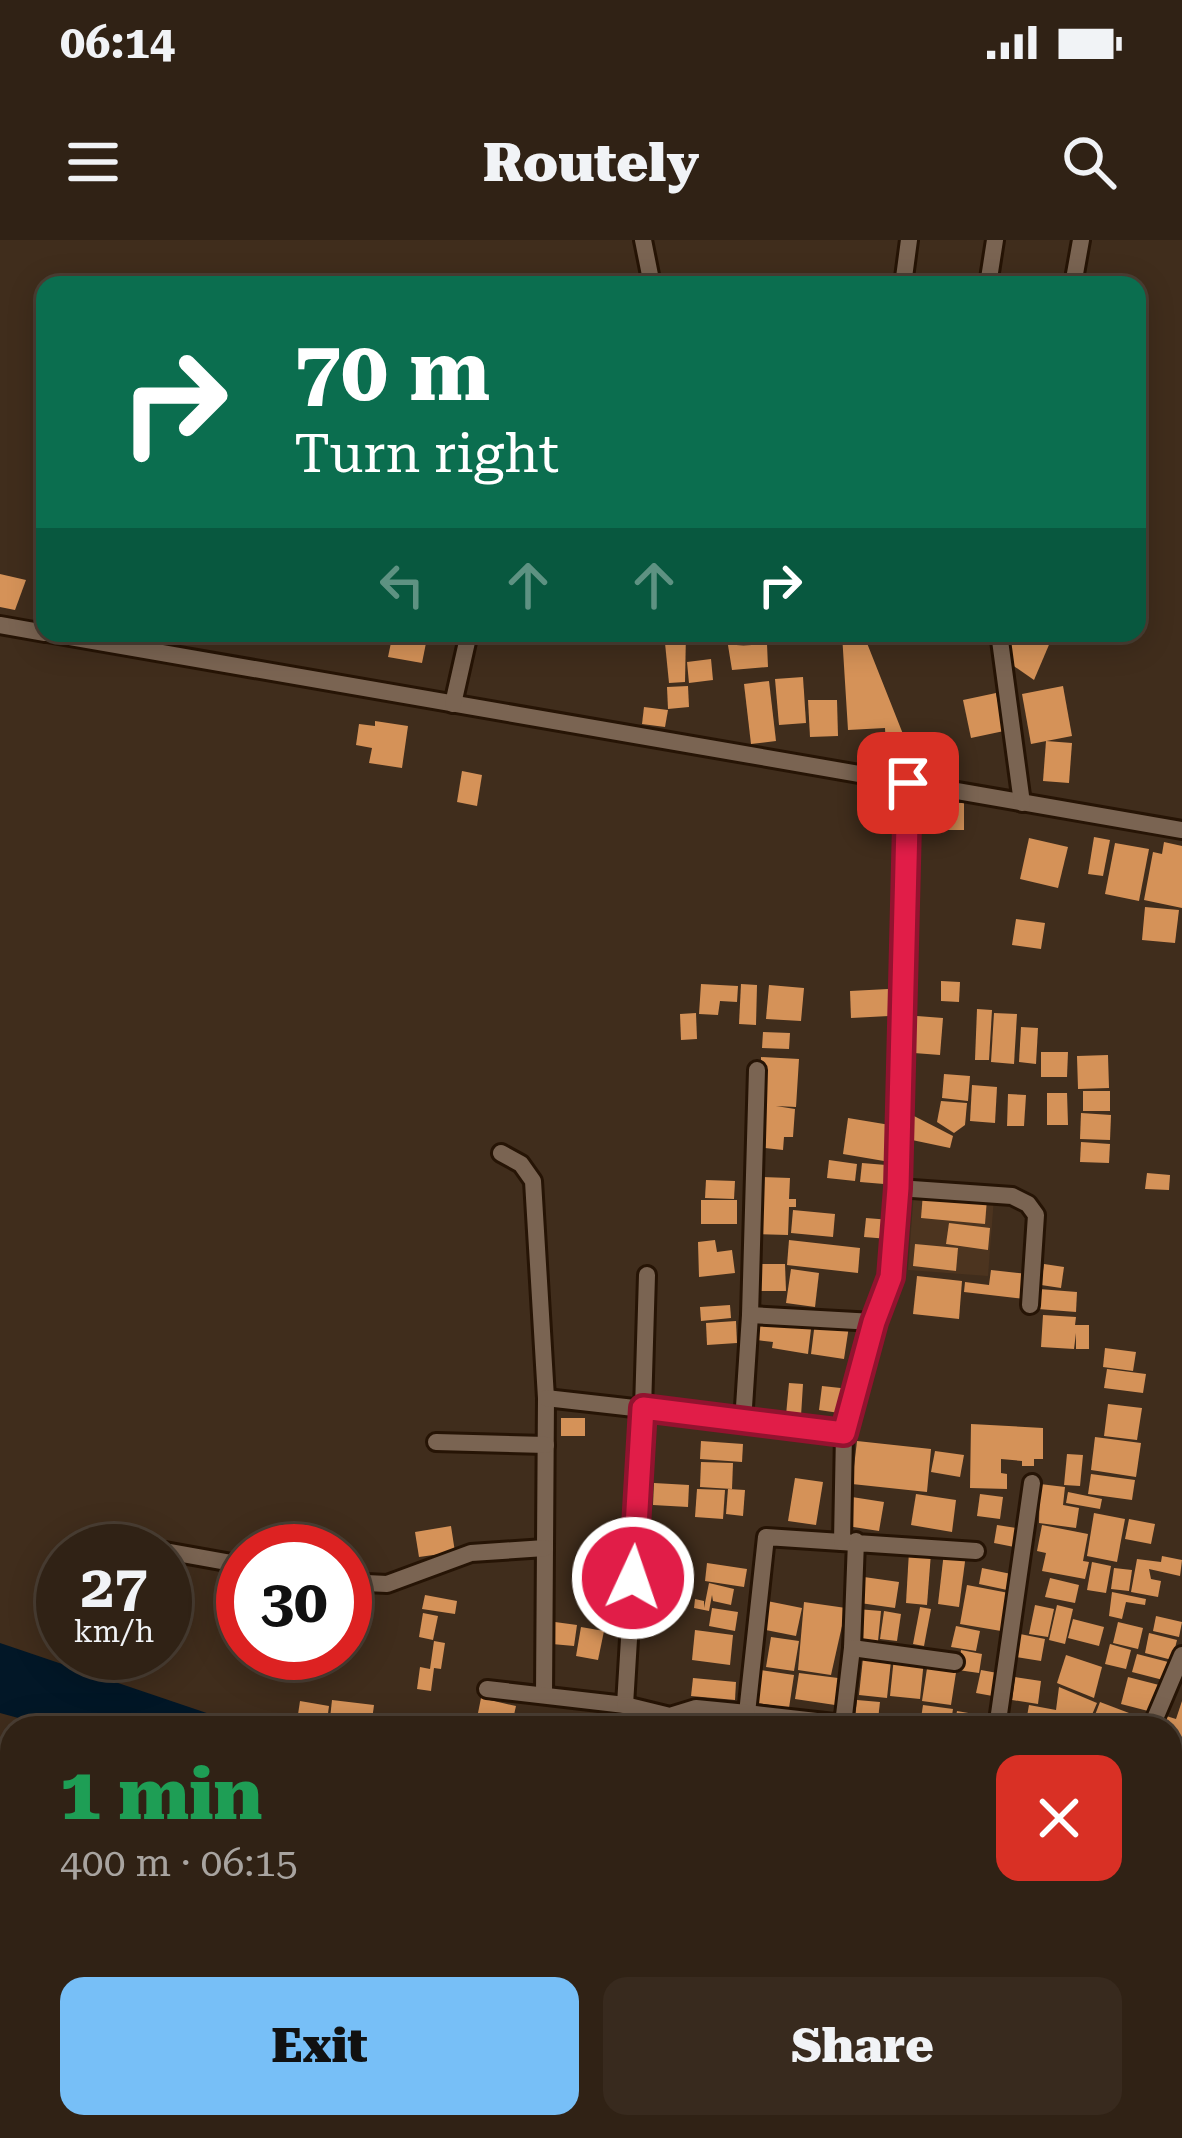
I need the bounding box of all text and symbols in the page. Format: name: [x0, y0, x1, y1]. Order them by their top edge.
text: 06:14: [60, 16, 175, 69]
icon: menu: [60, 129, 126, 195]
icon: search: [1056, 129, 1122, 195]
text: Routely: [483, 131, 699, 194]
text: 70 m: [294, 322, 490, 420]
icon: right: [96, 324, 252, 480]
text: Turn right: [294, 422, 559, 485]
icon: left: [369, 552, 435, 618]
icon: ahead: [495, 552, 561, 618]
icon: ahead: [621, 552, 687, 618]
icon: right: [747, 552, 813, 618]
pin: [857, 732, 959, 834]
icon: arrive: [875, 750, 941, 816]
position arrow: [570, 1515, 696, 1641]
speed limit sign: 30: [216, 1524, 372, 1680]
text: 27: [80, 1551, 148, 1622]
text: km/h: [74, 1614, 154, 1649]
text: 1 min: [60, 1752, 262, 1837]
button: close: [996, 1755, 1122, 1881]
text: 400 m · 06:15: [60, 1840, 298, 1886]
button: Exit: [60, 1977, 579, 2115]
button: Share: [603, 1977, 1122, 2115]

